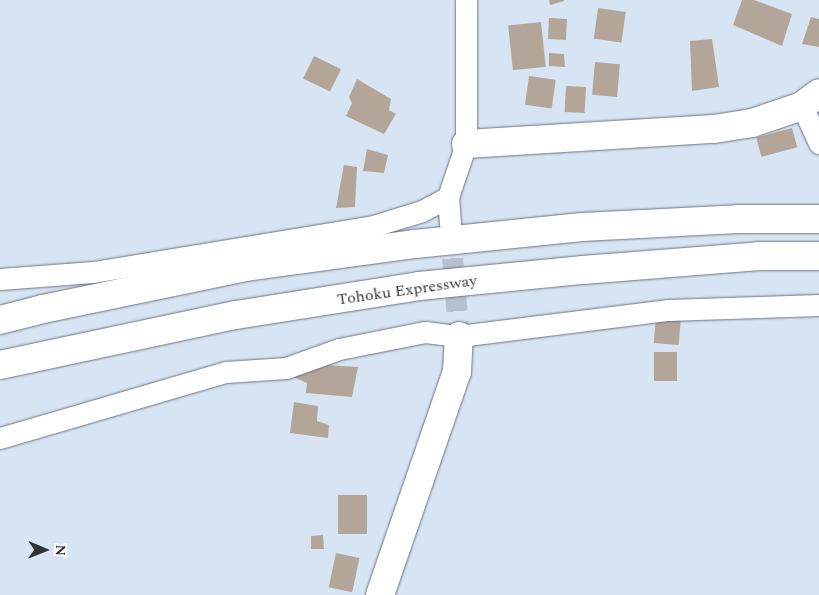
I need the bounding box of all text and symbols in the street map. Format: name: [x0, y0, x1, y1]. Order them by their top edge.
street label: Tohoku Expressway: [336, 271, 478, 309]
north arrow: [20, 525, 70, 575]
text: N: [50, 544, 71, 556]

